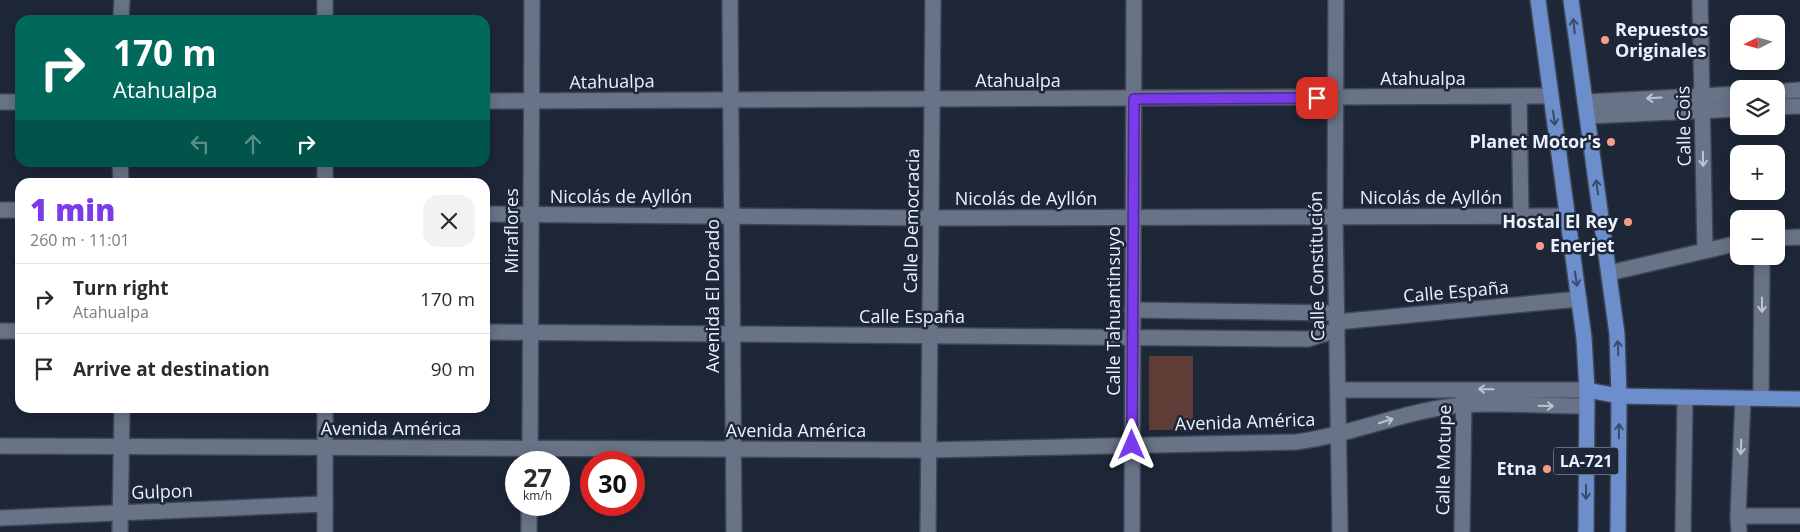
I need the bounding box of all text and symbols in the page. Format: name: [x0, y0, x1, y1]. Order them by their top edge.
north arrow: [1730, 15, 1785, 70]
map controls: [1730, 15, 1785, 265]
place label: Repuestos Originales: [1615, 17, 1708, 62]
one-way arrow: [1569, 18, 1578, 34]
text: 170 m: [113, 29, 217, 76]
marker: Repuestos Originales: [1599, 34, 1611, 46]
icon: right: [30, 35, 95, 100]
street label: Atahualpa: [1380, 66, 1466, 90]
street label: Atahualpa: [569, 68, 655, 94]
street label: Atahualpa: [975, 68, 1061, 92]
text: Atahualpa: [113, 74, 217, 104]
pin: [1296, 77, 1338, 119]
button: layers: [1730, 80, 1785, 135]
icon: arrive: [1303, 84, 1331, 112]
street label: Calle Cois: [1670, 86, 1696, 166]
one-way arrow: [1646, 94, 1662, 103]
one-way arrow: [1549, 109, 1559, 125]
place label: Planet Motor's: [1469, 129, 1601, 153]
icon: left: [186, 130, 214, 158]
icon: ahead: [239, 130, 267, 158]
icon: right: [292, 130, 320, 158]
marker: Planet Motor's: [1605, 136, 1617, 148]
button: +: [1730, 145, 1785, 200]
street label: Calle Democracia: [898, 148, 924, 294]
one-way arrow: [1698, 150, 1708, 167]
one-way arrow: [1592, 179, 1602, 195]
street label: Nicolás de Ayllón: [550, 184, 692, 208]
street label: Nicolás de Ayllón: [1360, 185, 1502, 209]
street label: Nicolás de Ayllón: [955, 186, 1097, 210]
street label: Miraflores: [499, 188, 523, 274]
text: 1 min: [30, 189, 115, 230]
street label: Calle Constitución: [1303, 191, 1329, 341]
button: close: [423, 195, 475, 247]
place label: Hostal El Rey: [1502, 209, 1619, 233]
button: −: [1730, 210, 1785, 265]
marker: Hostal El Rey: [1622, 216, 1634, 228]
street label: Avenida El Dorado: [700, 219, 724, 373]
street label: Calle Tahuantinsuyo: [1101, 226, 1125, 396]
text: 260 m · 11:01: [30, 229, 130, 251]
place label: Enerjet: [1550, 233, 1615, 257]
marker: Enerjet: [1534, 240, 1546, 252]
one-way arrow: [1572, 270, 1582, 286]
street label: Calle España: [1402, 274, 1510, 308]
text: Turn right: [73, 275, 168, 301]
icon: right: [30, 285, 58, 313]
text: 170 m: [420, 286, 475, 312]
one-way arrow: [1757, 296, 1767, 313]
text: Atahualpa: [73, 301, 149, 323]
street label: Calle España: [859, 304, 965, 328]
one-way arrow: [1613, 340, 1622, 356]
icon: arrive: [30, 355, 58, 383]
text: Arrive at destination: [73, 356, 270, 382]
text: 90 m: [431, 356, 475, 382]
one-way arrow: [1478, 384, 1494, 394]
one-way arrow: [1538, 401, 1554, 411]
street label: Calle Motupe: [1430, 404, 1456, 516]
street label: Avenida América: [1174, 407, 1316, 435]
street label: Avenida América: [321, 416, 461, 440]
one-way arrow: [1377, 416, 1393, 426]
street label: Avenida América: [726, 418, 866, 442]
position arrow: [1105, 418, 1157, 470]
one-way arrow: [1614, 423, 1624, 440]
one-way arrow: [1736, 439, 1745, 455]
road number: LA-721: [1554, 448, 1618, 474]
speed limit sign: 30: [580, 451, 645, 516]
place label: Etna: [1496, 456, 1537, 480]
text: 27: [523, 460, 552, 494]
marker: Etna: [1541, 463, 1553, 475]
street label: Gulpon: [131, 478, 193, 504]
one-way arrow: [1581, 483, 1591, 499]
text: km/h: [523, 487, 552, 504]

